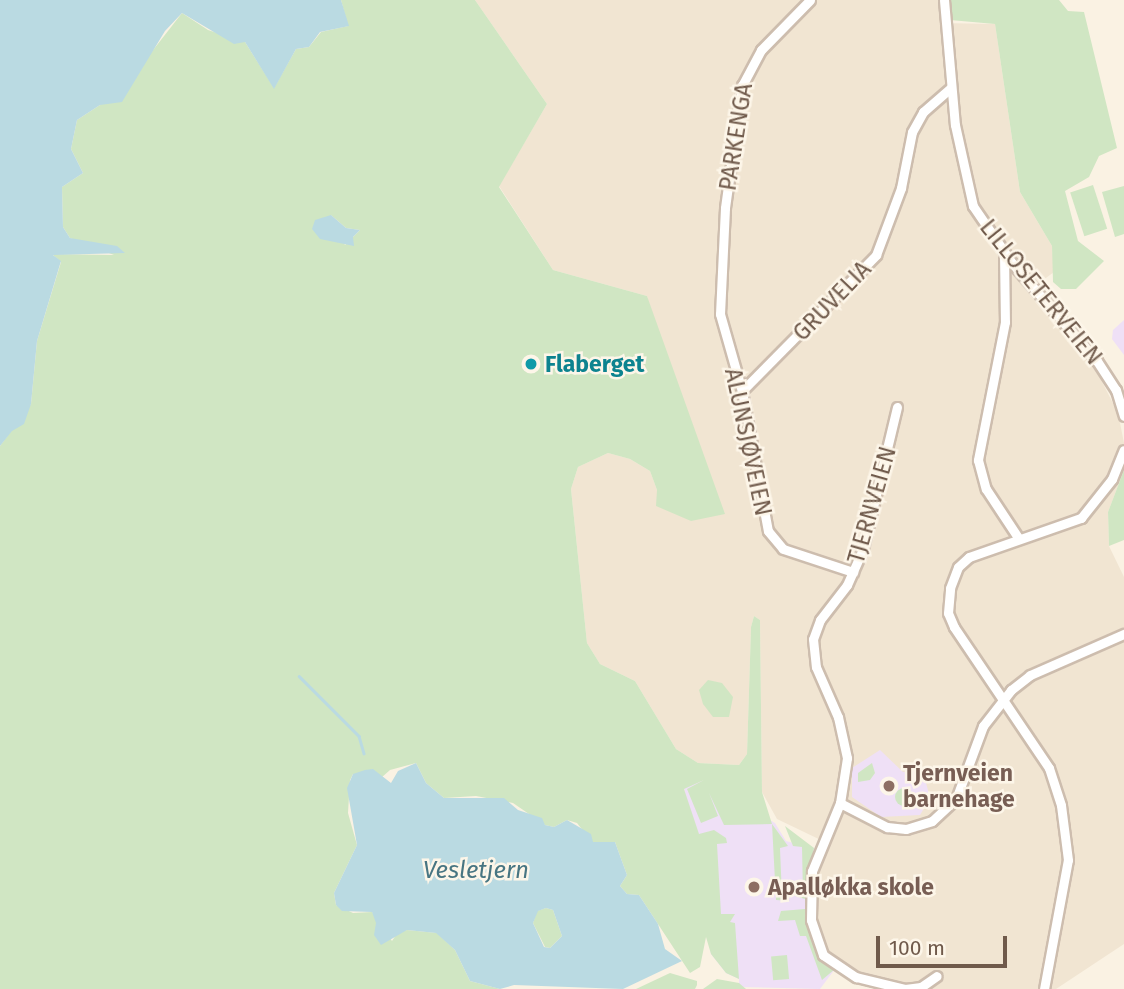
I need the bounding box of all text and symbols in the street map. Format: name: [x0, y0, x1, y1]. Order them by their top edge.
street label: PARKENGA: [714, 81, 758, 193]
street label: LILLOSETERVEIEN: [974, 214, 1108, 370]
street label: GRUVELIA: [787, 255, 877, 347]
place label: Flaberget: [545, 350, 644, 378]
marker: Flaberget: [523, 356, 539, 372]
street label: ALUNSJØVEIEN: [719, 366, 777, 518]
street label: TJERNVEIEN: [842, 443, 902, 567]
place label: Tjernveien barnehage: [903, 759, 1015, 813]
marker: Tjernveien barnehage: [881, 778, 897, 794]
water label: Vesletjern: [423, 857, 529, 885]
place label: Apalløkka skole: [768, 873, 934, 901]
marker: Apalløkka skole: [746, 879, 762, 895]
scale bar: [879, 922, 1010, 966]
text: 100 m: [889, 935, 945, 961]

